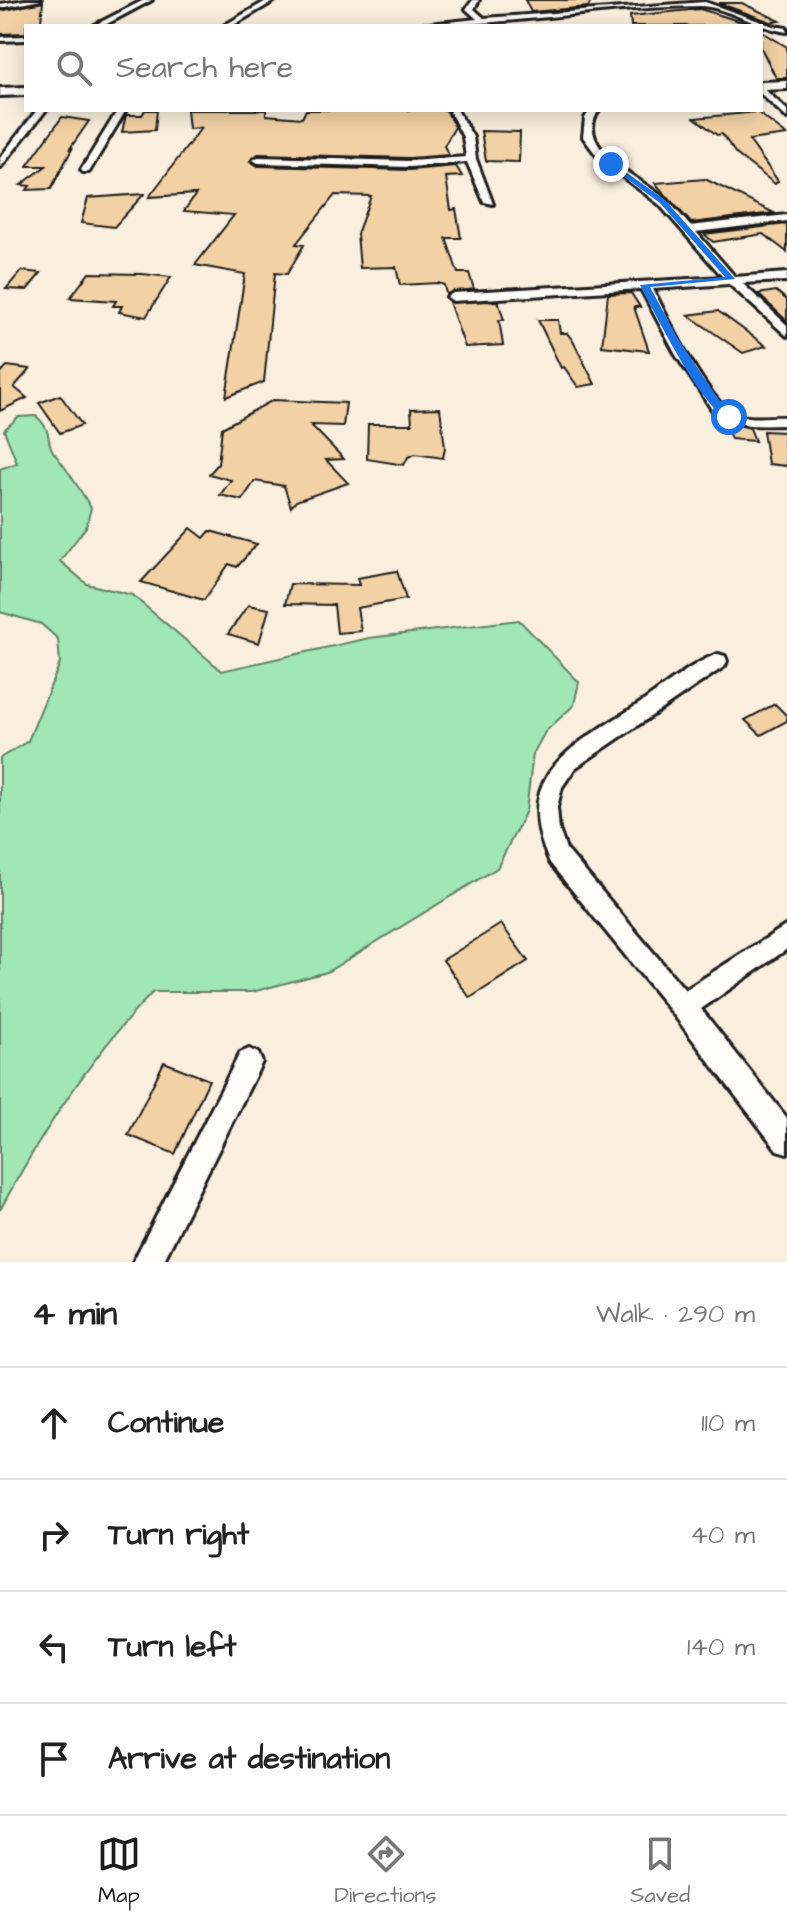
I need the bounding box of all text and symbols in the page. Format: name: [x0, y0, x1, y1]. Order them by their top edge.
search box: [24, 24, 763, 112]
icon: search: [52, 46, 96, 90]
text: Search here: [116, 47, 293, 89]
route end: [593, 146, 629, 182]
route start: [711, 399, 747, 435]
text: 4 min: [32, 1290, 117, 1338]
text: Walk · 290 m: [596, 1296, 755, 1332]
icon: ahead: [32, 1401, 76, 1445]
text: Continue: [108, 1402, 224, 1444]
text: 110 m: [701, 1405, 755, 1441]
icon: right: [32, 1513, 76, 1557]
text: Turn right: [108, 1514, 249, 1556]
text: 40 m: [690, 1517, 755, 1553]
icon: left: [32, 1625, 76, 1669]
text: Turn left: [108, 1626, 236, 1668]
text: 140 m: [687, 1629, 755, 1665]
icon: arrive: [32, 1737, 76, 1781]
text: Arrive at destination: [108, 1738, 390, 1780]
tab: Map: [97, 1832, 141, 1911]
tab: Directions: [334, 1832, 437, 1911]
tab: Saved: [630, 1832, 690, 1911]

